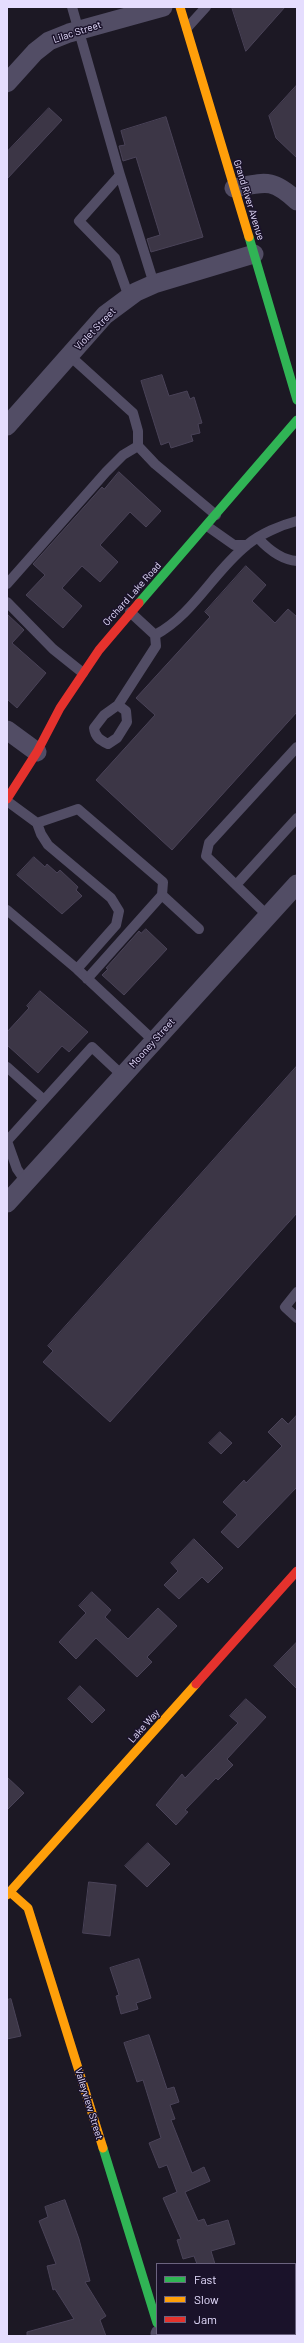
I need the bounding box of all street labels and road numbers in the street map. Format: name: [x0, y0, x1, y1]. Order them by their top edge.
street label: Lilac Street: [51, 19, 103, 45]
street label: Grand River Avenue: [231, 158, 267, 242]
street label: Violet Street: [72, 305, 118, 353]
street label: Orchard Lake Road: [100, 560, 164, 628]
street label: Mooney Street: [127, 1016, 177, 1070]
street label: Lake Way: [126, 1707, 162, 1745]
street label: Valleyview Street: [72, 2067, 106, 2141]

